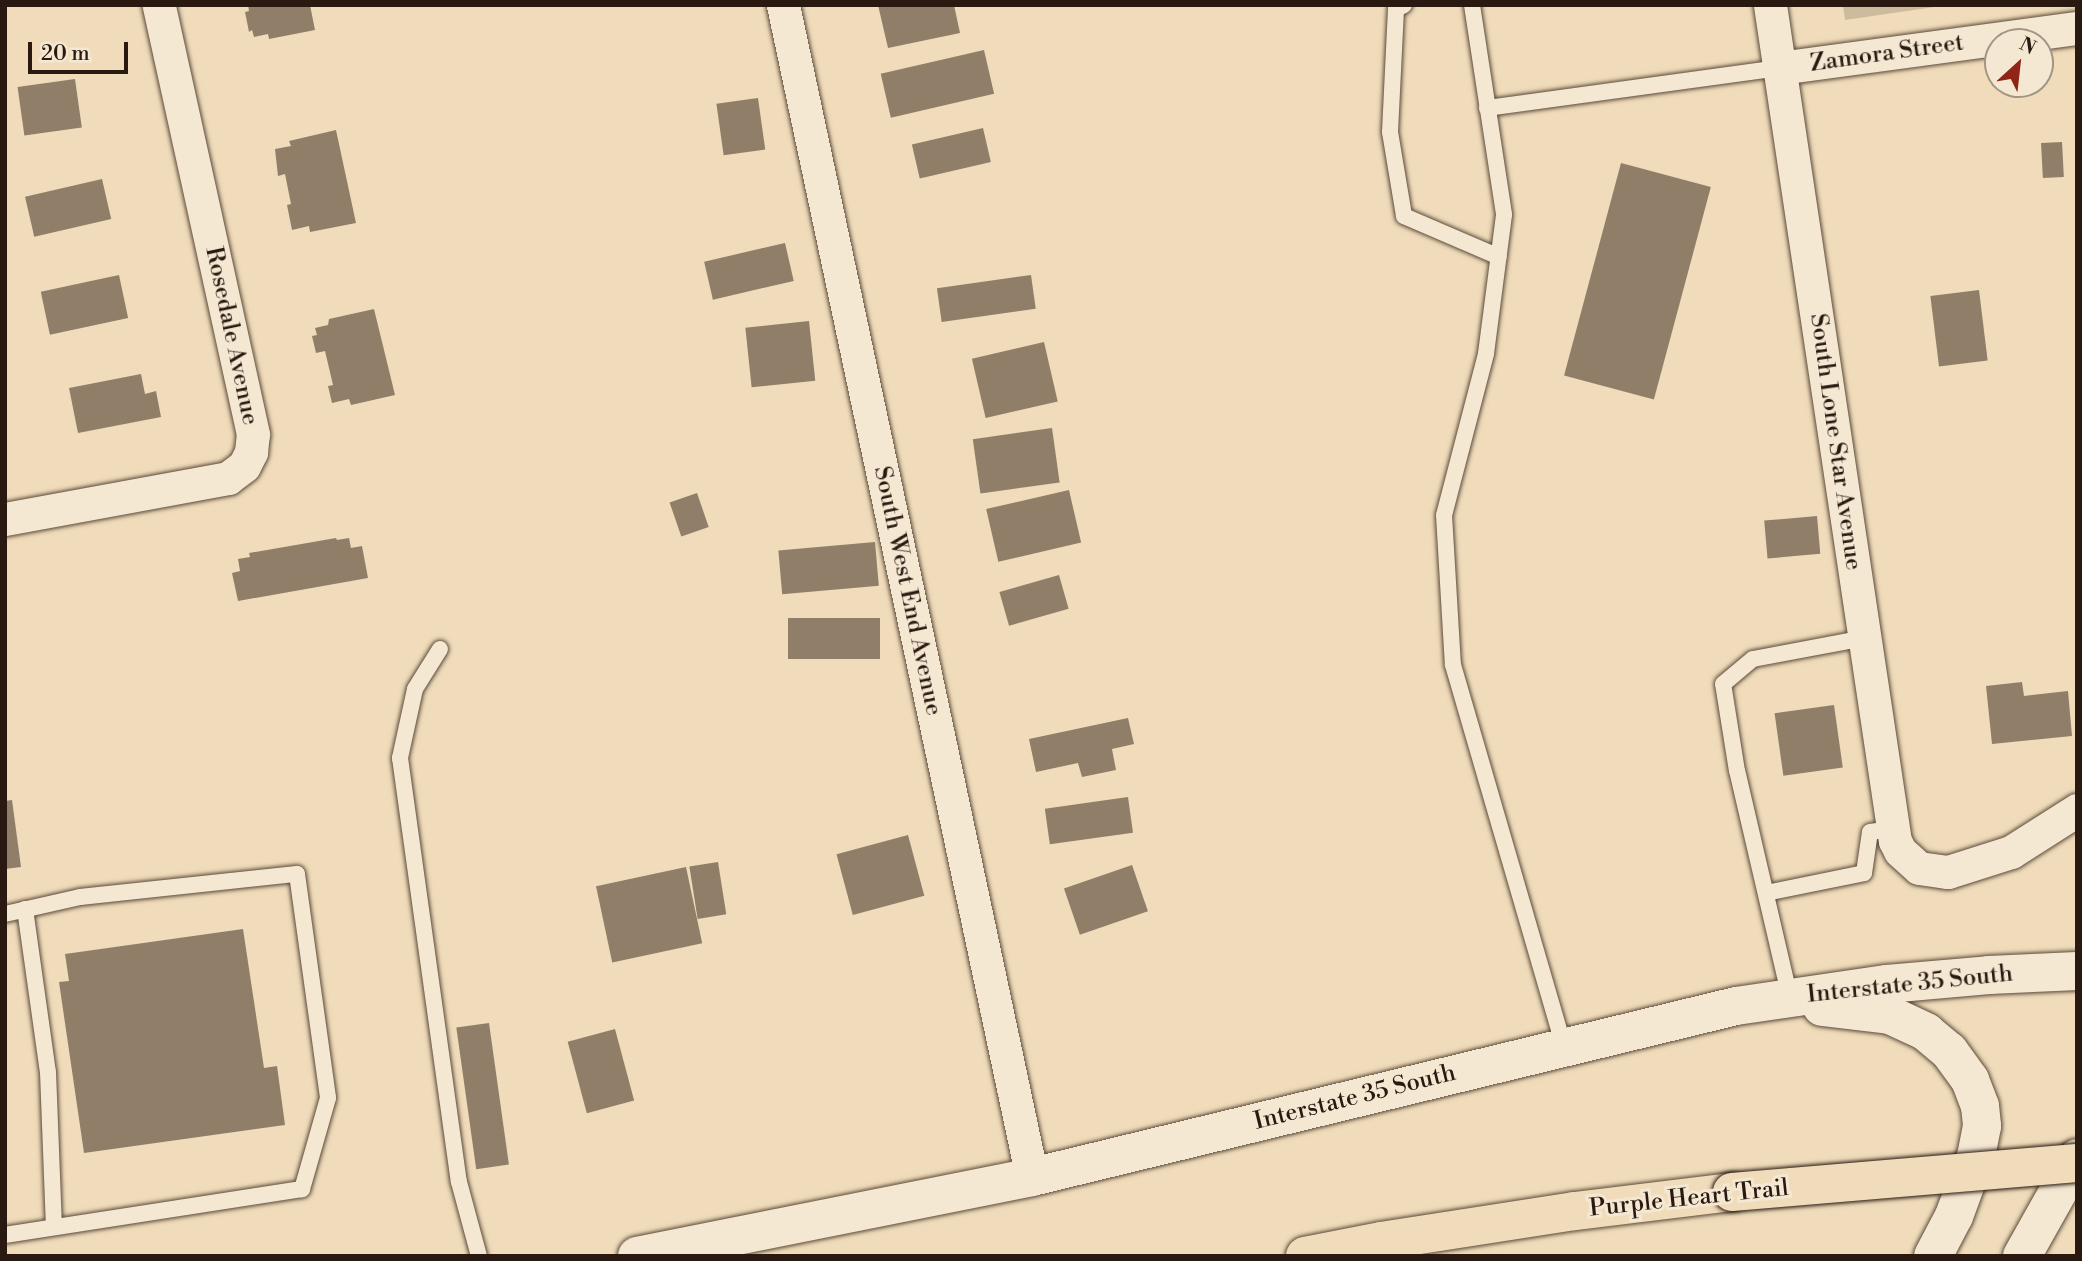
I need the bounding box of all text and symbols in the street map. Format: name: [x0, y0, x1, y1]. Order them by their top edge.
scale bar: [32, 28, 131, 72]
north arrow: [1984, 28, 2054, 98]
street label: Zamora Street: [1808, 29, 1966, 79]
text: N: [2015, 32, 2040, 60]
text: 20 m: [41, 41, 90, 67]
street label: Rosedale Avenue: [198, 244, 264, 428]
street label: South Lone Star Avenue: [1803, 312, 1867, 572]
street label: South West End Avenue: [867, 464, 947, 718]
street label: Interstate 35 South: [1806, 960, 2014, 1010]
street label: Interstate 35 South: [1251, 1059, 1459, 1137]
street label: Purple Heart Trail: [1588, 1174, 1790, 1224]

